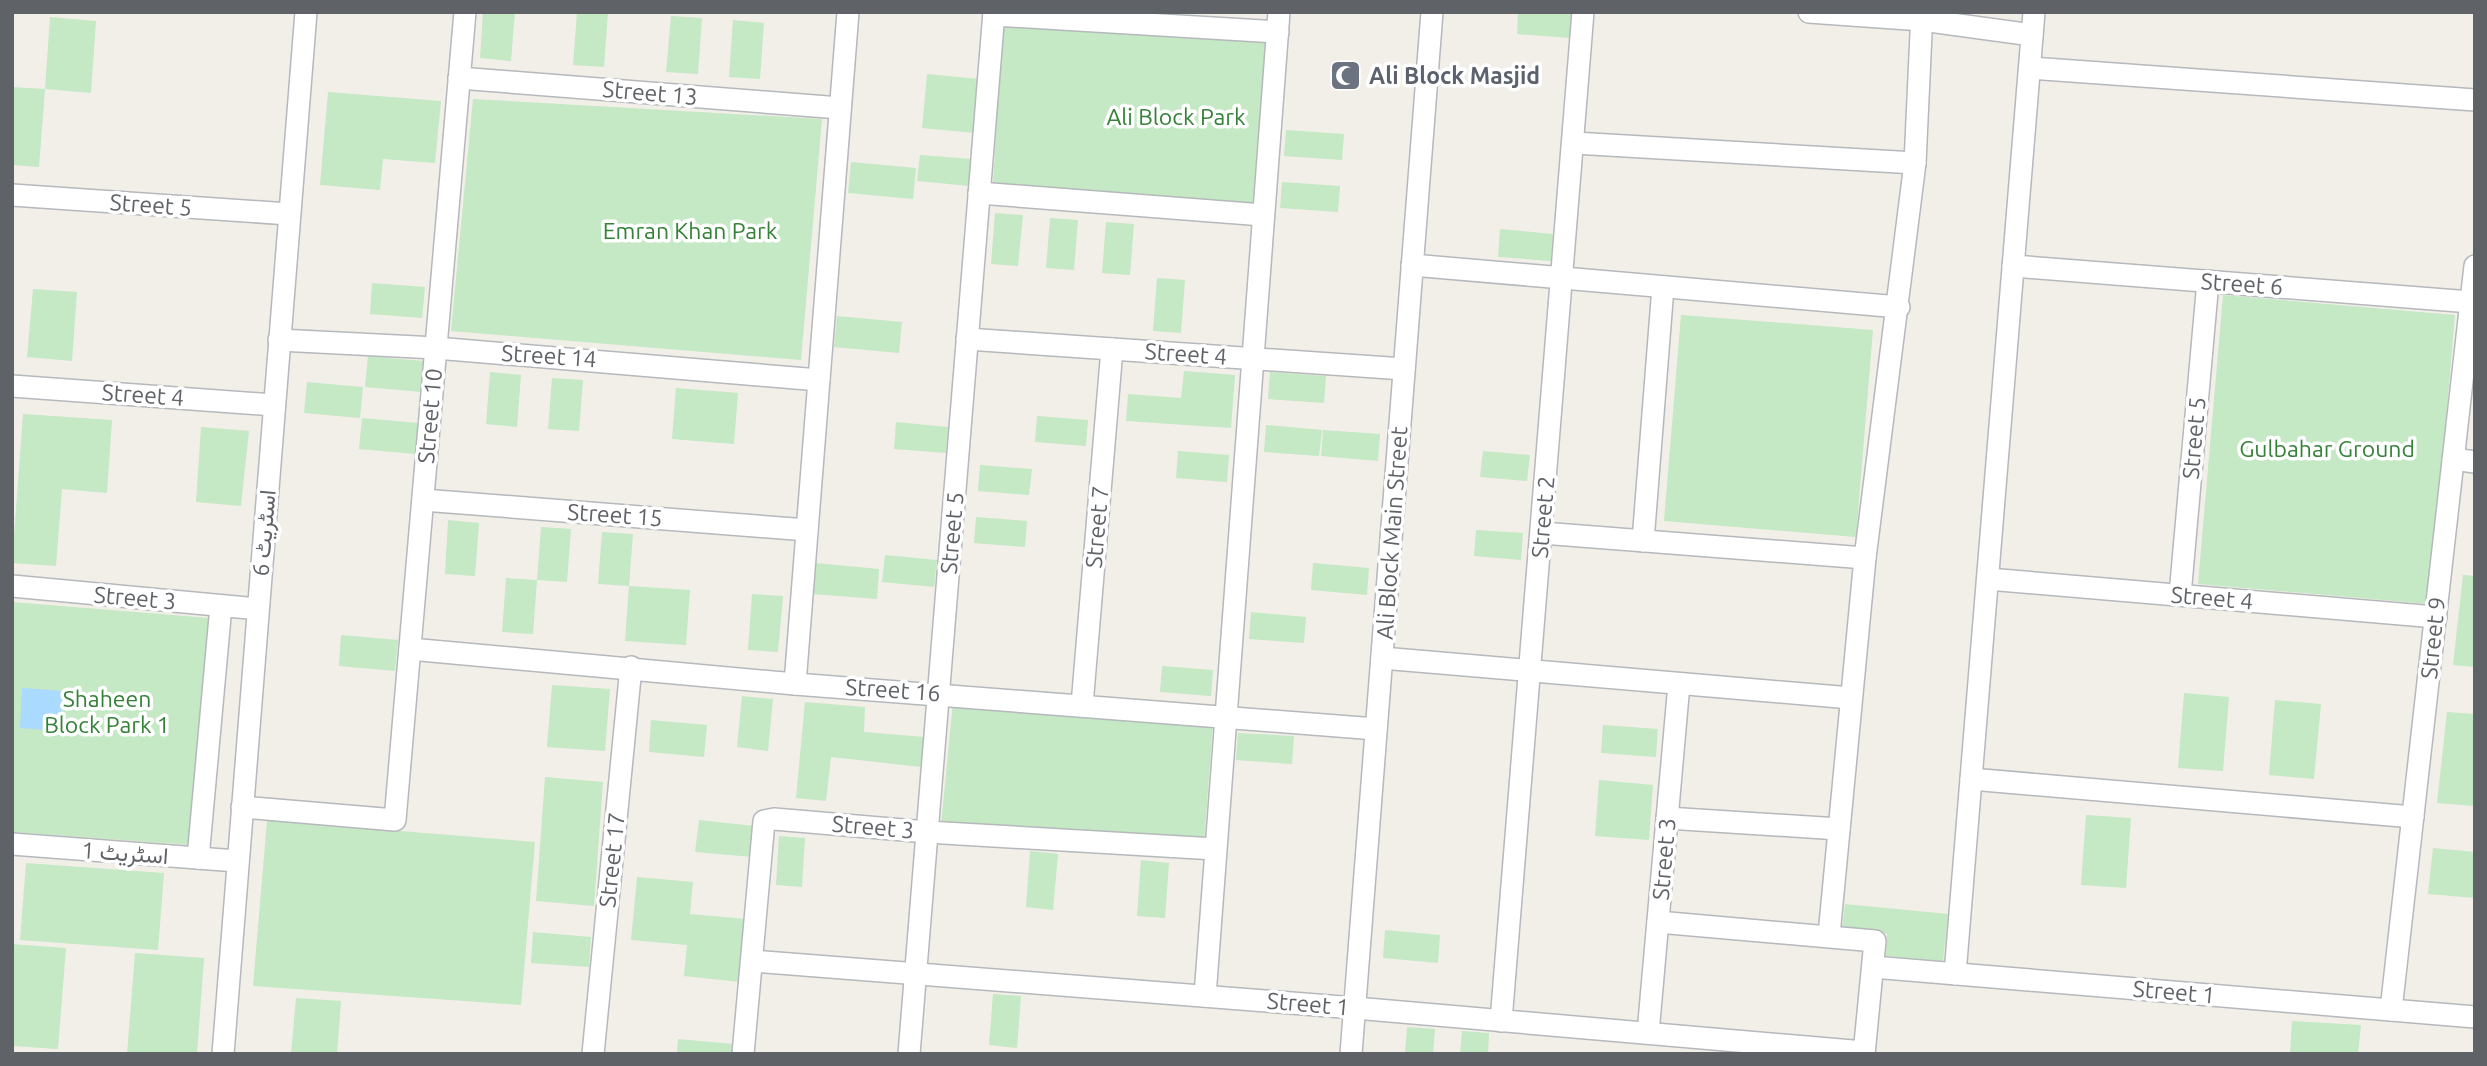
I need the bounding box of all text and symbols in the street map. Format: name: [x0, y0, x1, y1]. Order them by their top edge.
mosque icon: Ali Block Masjid: [1329, 59, 1363, 93]
place label: Ali Block Masjid: [1369, 63, 1540, 88]
street label: Street 13: [601, 76, 699, 109]
park label: Ali Block Park: [1106, 104, 1246, 129]
street label: Street 5: [109, 189, 193, 220]
park label: Emran Khan Park: [603, 218, 778, 243]
street label: Street 6: [2200, 268, 2284, 299]
street label: Street 4: [1144, 338, 1228, 369]
street label: Street 14: [501, 340, 598, 371]
street label: Street 10: [413, 367, 446, 465]
street label: Street 4: [101, 379, 185, 410]
street label: Street 5: [2177, 396, 2210, 480]
street label: Ali Block Main Street: [1372, 426, 1411, 640]
park label: Gulbahar Ground: [2239, 436, 2415, 461]
street label: Street 2: [1526, 475, 1559, 559]
street label: Street 7: [1080, 485, 1113, 569]
street label: اسٹریٹ 6: [247, 489, 283, 578]
street label: Street 5: [935, 491, 968, 575]
street label: Street 15: [567, 499, 664, 530]
street label: Street 3: [93, 581, 177, 614]
street label: Street 4: [2170, 581, 2254, 614]
street label: Street 9: [2416, 596, 2449, 680]
street label: Street 16: [845, 674, 942, 705]
park label: Shaheen Block Park 1: [44, 686, 170, 737]
street label: Street 3: [831, 810, 915, 843]
street label: Street 17: [594, 811, 629, 909]
street label: Street 3: [1647, 817, 1680, 901]
street label: اسٹریٹ 1: [81, 837, 169, 871]
street label: Street 1: [2132, 975, 2216, 1008]
street label: Street 1: [1266, 987, 1350, 1020]

